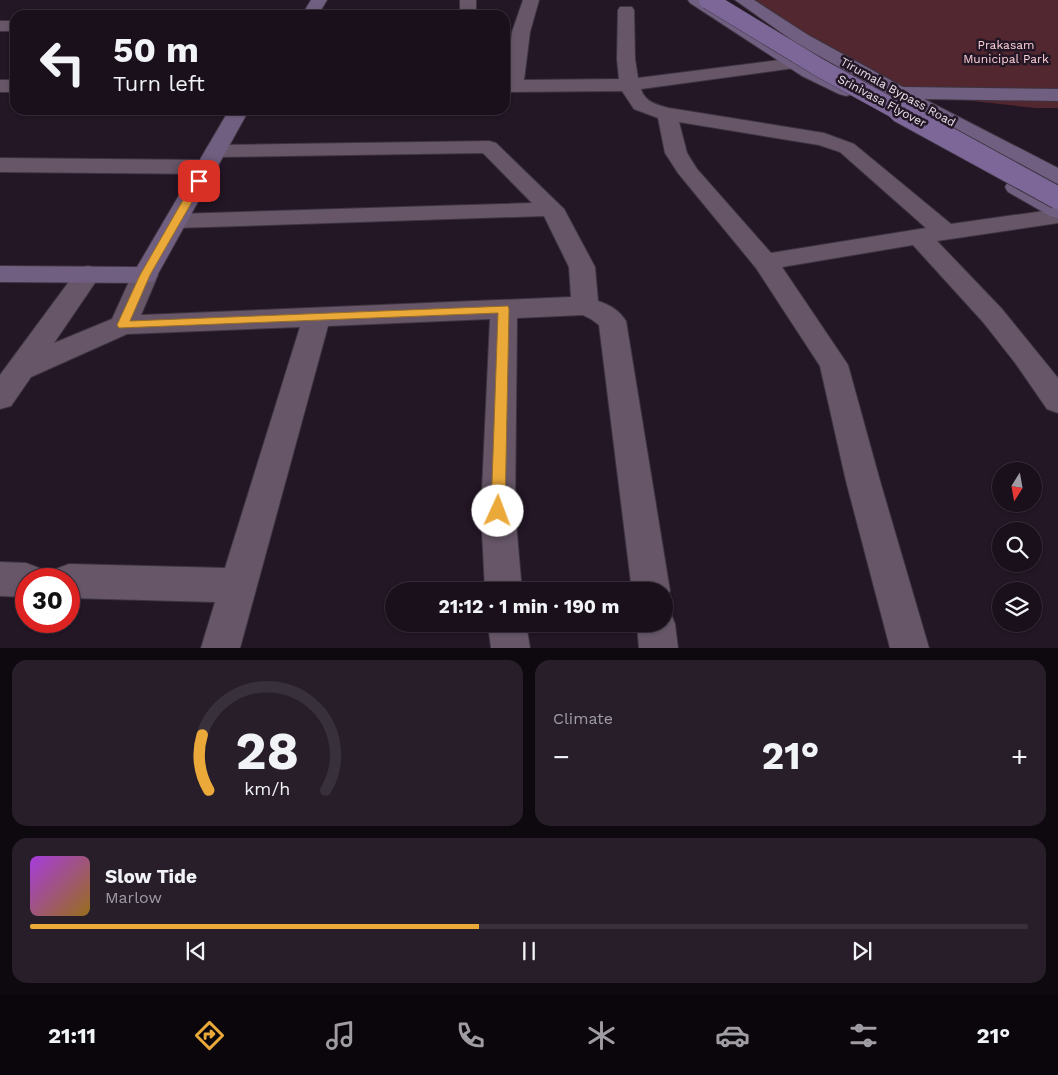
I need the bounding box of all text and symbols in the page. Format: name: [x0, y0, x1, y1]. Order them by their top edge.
text: 50 m: [113, 29, 199, 71]
icon: left: [30, 30, 95, 95]
park label: Prakasam Municipal Park: [963, 38, 1049, 66]
street label: Tirumala Bypass Road: [838, 55, 958, 129]
text: Turn left: [113, 71, 205, 96]
street label: Srinivasa Flyover: [835, 72, 929, 130]
pin: [178, 160, 220, 202]
icon: arrive: [185, 167, 213, 195]
north arrow: [992, 462, 1042, 512]
map controls: [992, 462, 1042, 632]
position arrow: [471, 484, 523, 536]
button: search: [992, 522, 1042, 572]
speed limit sign: 30: [15, 568, 80, 633]
button: layers: [992, 582, 1042, 632]
text: 21:12 · 1 min · 190 m: [439, 595, 619, 618]
text: Climate: [553, 709, 613, 728]
text: 28: [236, 721, 299, 782]
text: 21°: [762, 734, 819, 778]
text: −: [553, 740, 570, 773]
text: +: [1011, 740, 1028, 773]
text: km/h: [244, 778, 291, 799]
text: Slow Tide: [105, 865, 197, 888]
text: Marlow: [105, 888, 162, 907]
icon: previous: [182, 937, 210, 965]
icon: pause: [515, 937, 543, 965]
icon: next: [848, 937, 876, 965]
icon: directions: [192, 1018, 227, 1053]
icon: music: [323, 1018, 358, 1053]
icon: phone: [453, 1018, 488, 1053]
icon: climate: [584, 1018, 619, 1053]
icon: car: [715, 1018, 750, 1053]
icon: filters: [846, 1018, 881, 1053]
text: 21:11: [48, 1023, 96, 1048]
text: 21°: [977, 1023, 1010, 1048]

